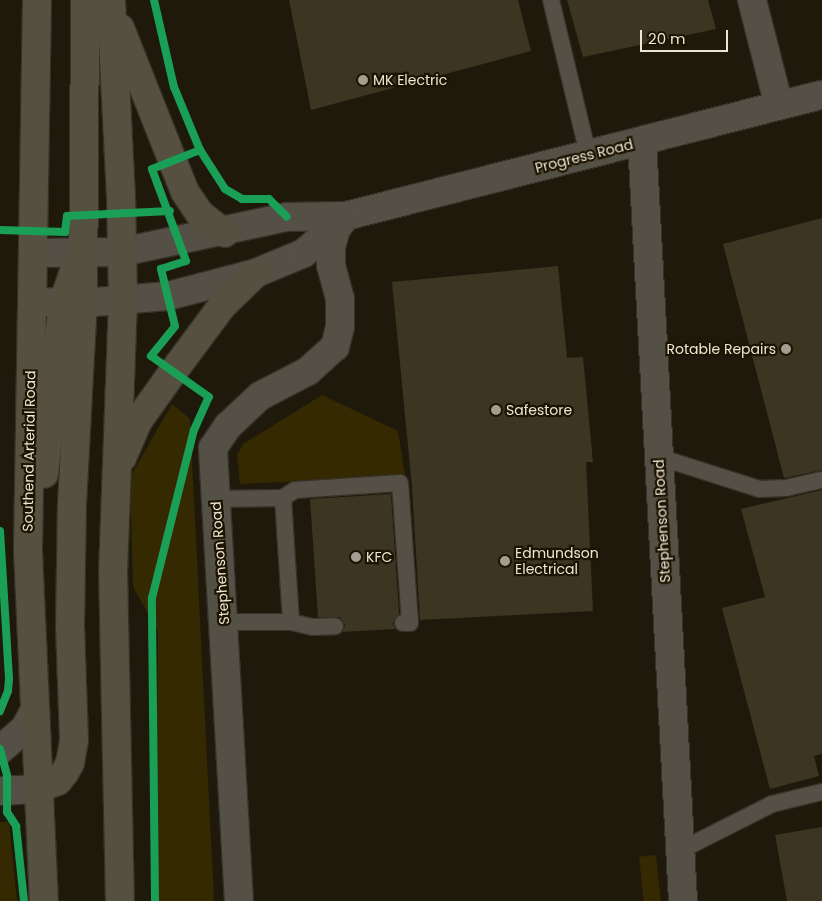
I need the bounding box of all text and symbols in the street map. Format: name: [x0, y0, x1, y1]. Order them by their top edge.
scale bar: [642, 20, 730, 52]
text: 20 m: [648, 28, 686, 49]
place label: MK Electric: [373, 72, 447, 88]
marker: MK Electric: [357, 74, 369, 86]
street label: Progress Road: [533, 136, 635, 176]
place label: Rotable Repairs: [667, 341, 776, 357]
marker: Rotable Repairs: [780, 343, 792, 355]
street label: Southend Arterial Road: [19, 370, 39, 532]
place label: Safestore: [506, 402, 572, 418]
marker: Safestore: [490, 404, 502, 416]
street label: Stephenson Road: [650, 459, 674, 583]
street label: Stephenson Road: [207, 501, 233, 625]
place label: Edmundson Electrical: [515, 545, 599, 578]
place label: KFC: [366, 549, 392, 565]
marker: KFC: [350, 551, 362, 563]
marker: Edmundson Electrical: [499, 555, 511, 567]

